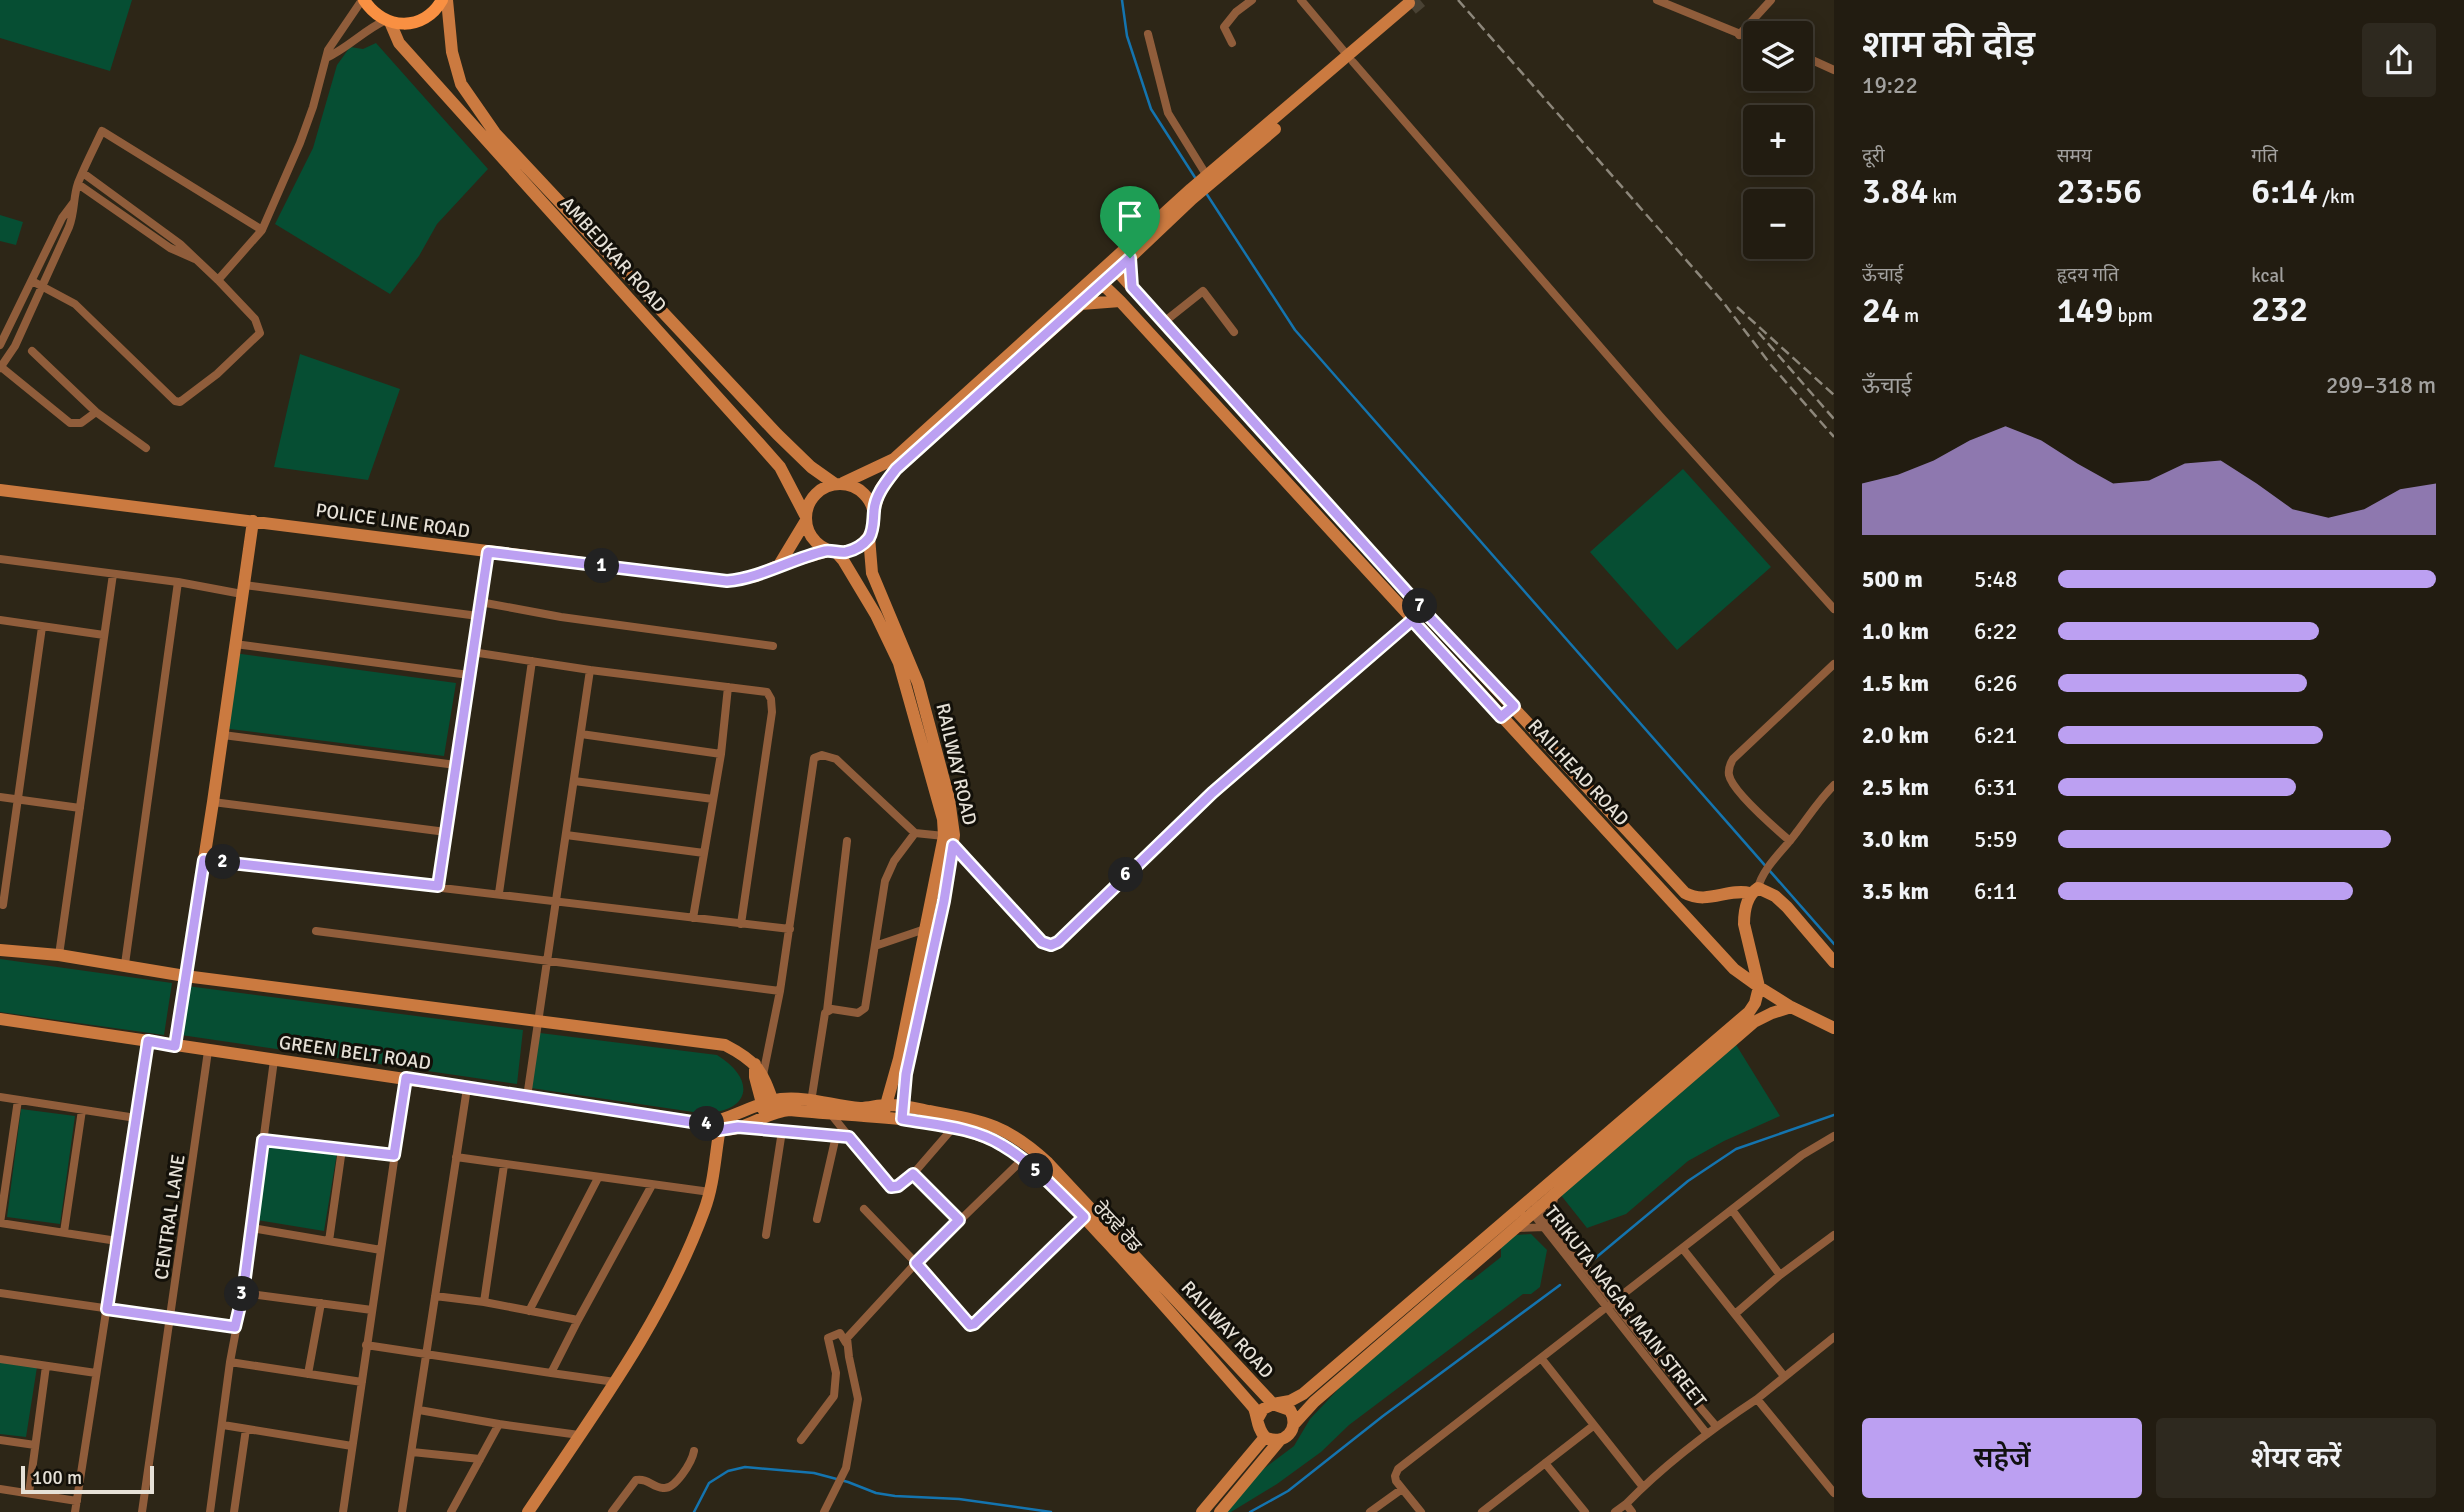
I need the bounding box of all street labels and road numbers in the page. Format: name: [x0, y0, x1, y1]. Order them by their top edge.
street label: AMBEDKAR ROAD: [555, 192, 671, 317]
street label: POLICE LINE ROAD: [314, 498, 472, 544]
street label: RAILWAY ROAD: [930, 701, 982, 828]
street label: RAILHEAD ROAD: [1523, 714, 1634, 831]
street label: GREEN BELT ROAD: [277, 1030, 432, 1076]
street label: CENTRAL LANE: [149, 1153, 191, 1281]
street label: ਰੇਲਵੇ ਰੋਡ: [1087, 1195, 1147, 1258]
street label: TRIKUTA NAGAR MAIN STREET: [1539, 1201, 1712, 1413]
street label: RAILWAY ROAD: [1176, 1276, 1279, 1384]

